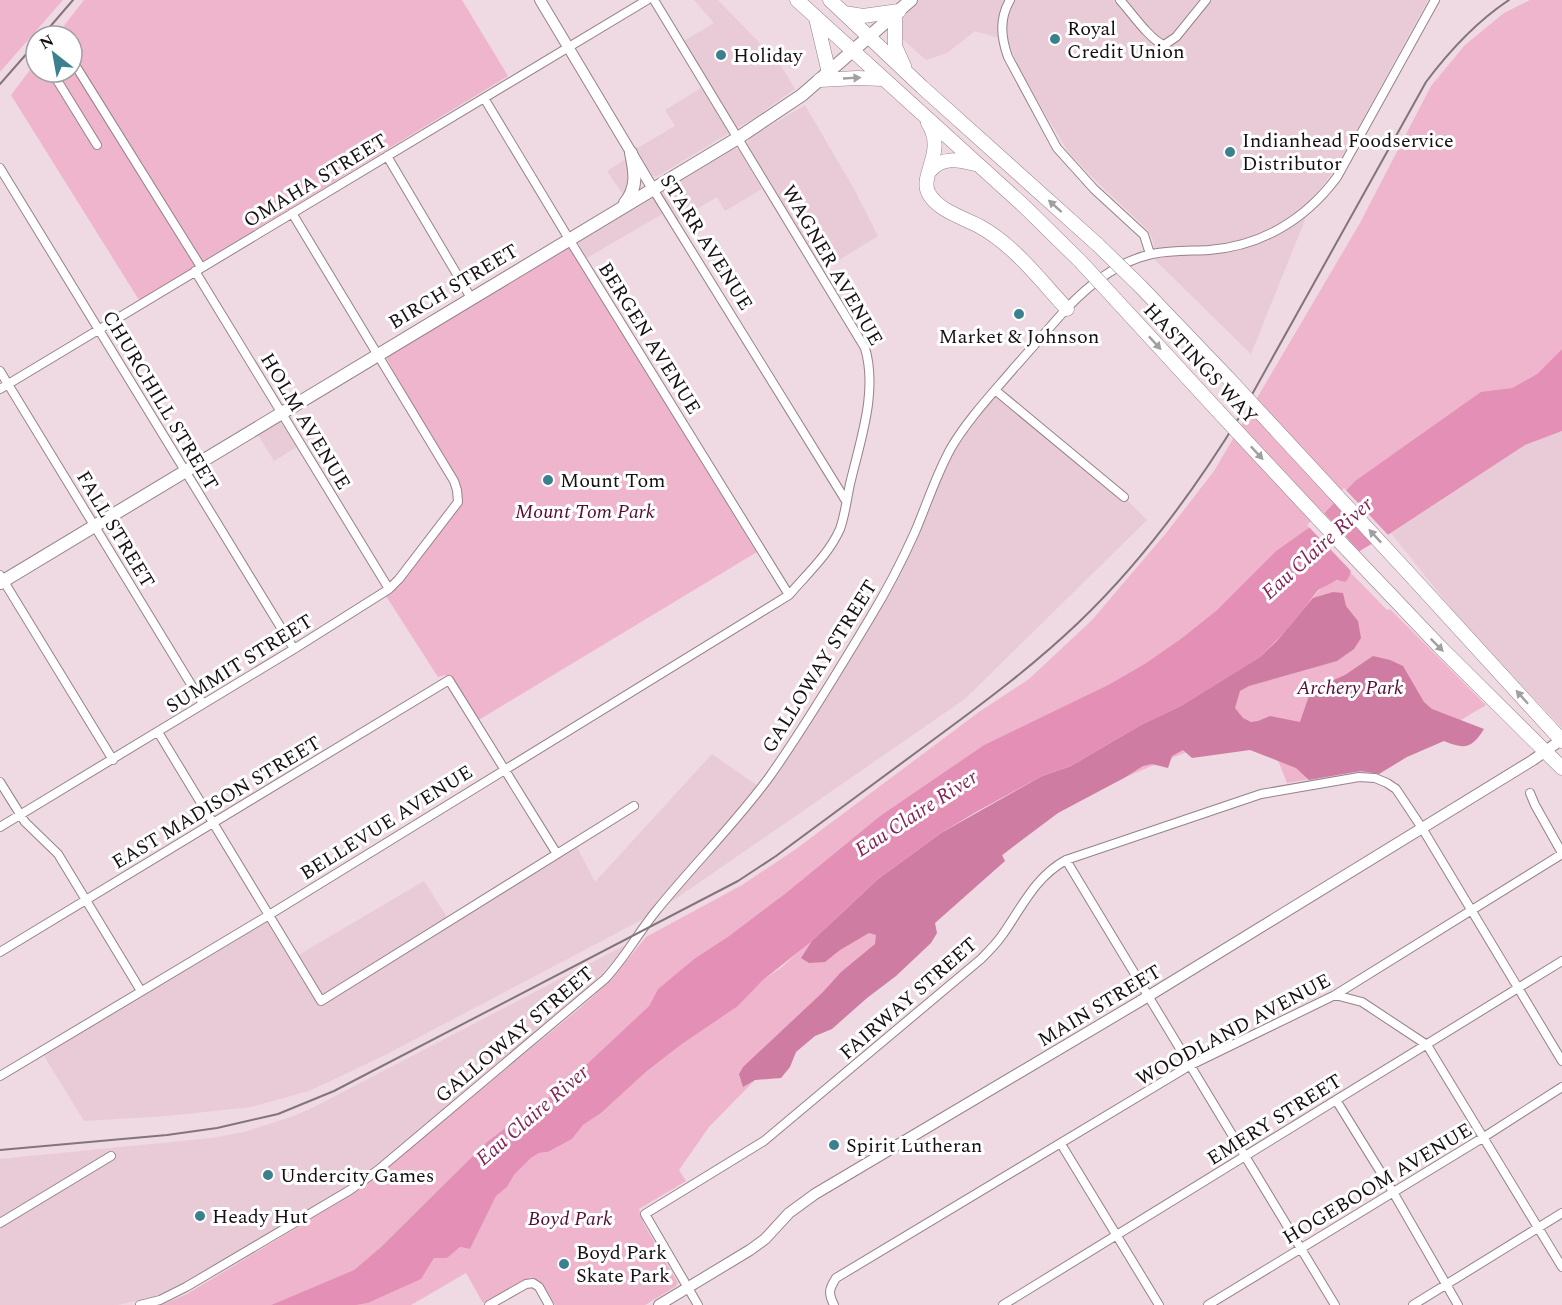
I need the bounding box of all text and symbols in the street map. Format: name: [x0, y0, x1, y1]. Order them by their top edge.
place label: Royal Credit Union: [1067, 14, 1185, 67]
north arrow: [24, 24, 84, 84]
text: N: [35, 28, 59, 56]
marker: Royal Credit Union: [1048, 32, 1062, 46]
place label: Holiday: [733, 41, 804, 71]
marker: Holiday: [714, 48, 728, 62]
one-way arrow: [842, 74, 861, 83]
street label: OMAHA STREET: [238, 126, 393, 236]
place label: Indianhead Foodservice Distributor: [1242, 126, 1454, 179]
marker: Indianhead Foodservice Distributor: [1223, 145, 1237, 159]
street label: STARR AVENUE: [652, 168, 760, 317]
street label: WAGNER AVENUE: [774, 179, 891, 352]
one-way arrow: [1048, 200, 1063, 213]
street label: BIRCH STREET: [383, 236, 524, 338]
street label: BERGEN AVENUE: [590, 256, 708, 421]
street label: HASTINGS WAY: [1136, 296, 1265, 431]
street label: CHURCHILL STREET: [94, 305, 226, 496]
marker: Market & Johnson: [1012, 307, 1026, 321]
place label: Market & Johnson: [939, 322, 1099, 352]
one-way arrow: [1148, 335, 1161, 350]
street label: HOLM AVENUE: [252, 347, 358, 496]
one-way arrow: [1250, 445, 1263, 460]
street label: FALL STREET: [68, 465, 162, 594]
place label: Mount Tom: [560, 466, 665, 496]
marker: Mount Tom: [541, 473, 555, 487]
water label: Eau Claire River: [1254, 489, 1381, 608]
park label: Mount Tom Park: [515, 497, 656, 527]
one-way arrow: [1368, 529, 1382, 543]
street label: GALLOWAY STREET: [754, 574, 885, 759]
street label: SUMMIT STREET: [160, 607, 319, 721]
one-way arrow: [1430, 637, 1444, 652]
park label: Archery Park: [1296, 673, 1404, 703]
one-way arrow: [1515, 689, 1529, 704]
street label: EAST MADISON STREET: [106, 728, 327, 877]
street label: BELLEVUE AVENUE: [294, 757, 479, 888]
water label: Eau Claire River: [849, 762, 985, 866]
street label: FAIRWAY STREET: [833, 930, 984, 1067]
street label: MAIN STREET: [1032, 957, 1167, 1055]
street label: GALLOWAY STREET: [429, 959, 601, 1110]
street label: WOODLAND AVENUE: [1131, 966, 1336, 1094]
water label: Eau Claire River: [469, 1057, 597, 1174]
street label: EMERY STREET: [1201, 1066, 1348, 1173]
street label: HOGEBOOM AVENUE: [1277, 1115, 1478, 1253]
place label: Spirit Lutheran: [846, 1131, 982, 1161]
marker: Spirit Lutheran: [827, 1138, 841, 1152]
place label: Undercity Games: [280, 1161, 434, 1191]
marker: Undercity Games: [261, 1168, 275, 1182]
place label: Heady Hut: [212, 1202, 308, 1232]
park label: Boyd Park: [528, 1204, 613, 1234]
marker: Heady Hut: [193, 1209, 207, 1223]
place label: Boyd Park Skate Park: [576, 1238, 670, 1291]
marker: Boyd Park Skate Park: [557, 1257, 571, 1271]

